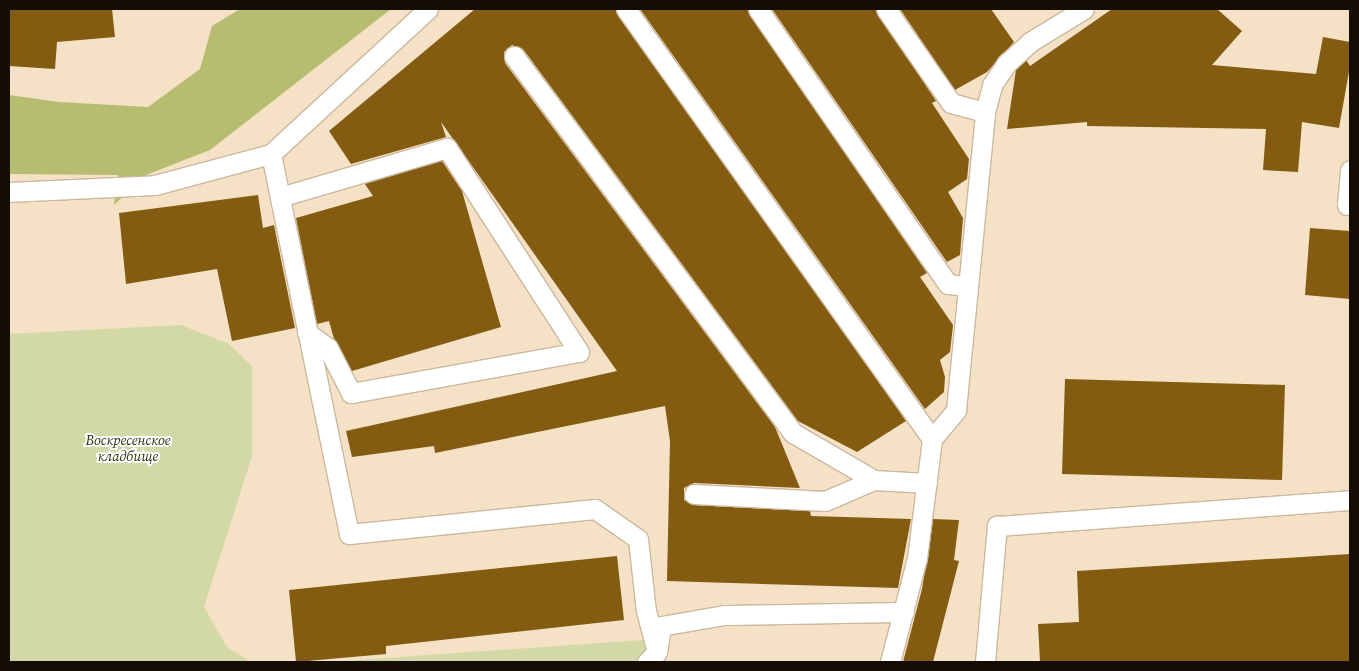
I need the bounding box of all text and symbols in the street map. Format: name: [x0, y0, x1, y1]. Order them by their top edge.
park label: Воскресенское кладбище: [85, 432, 171, 464]

